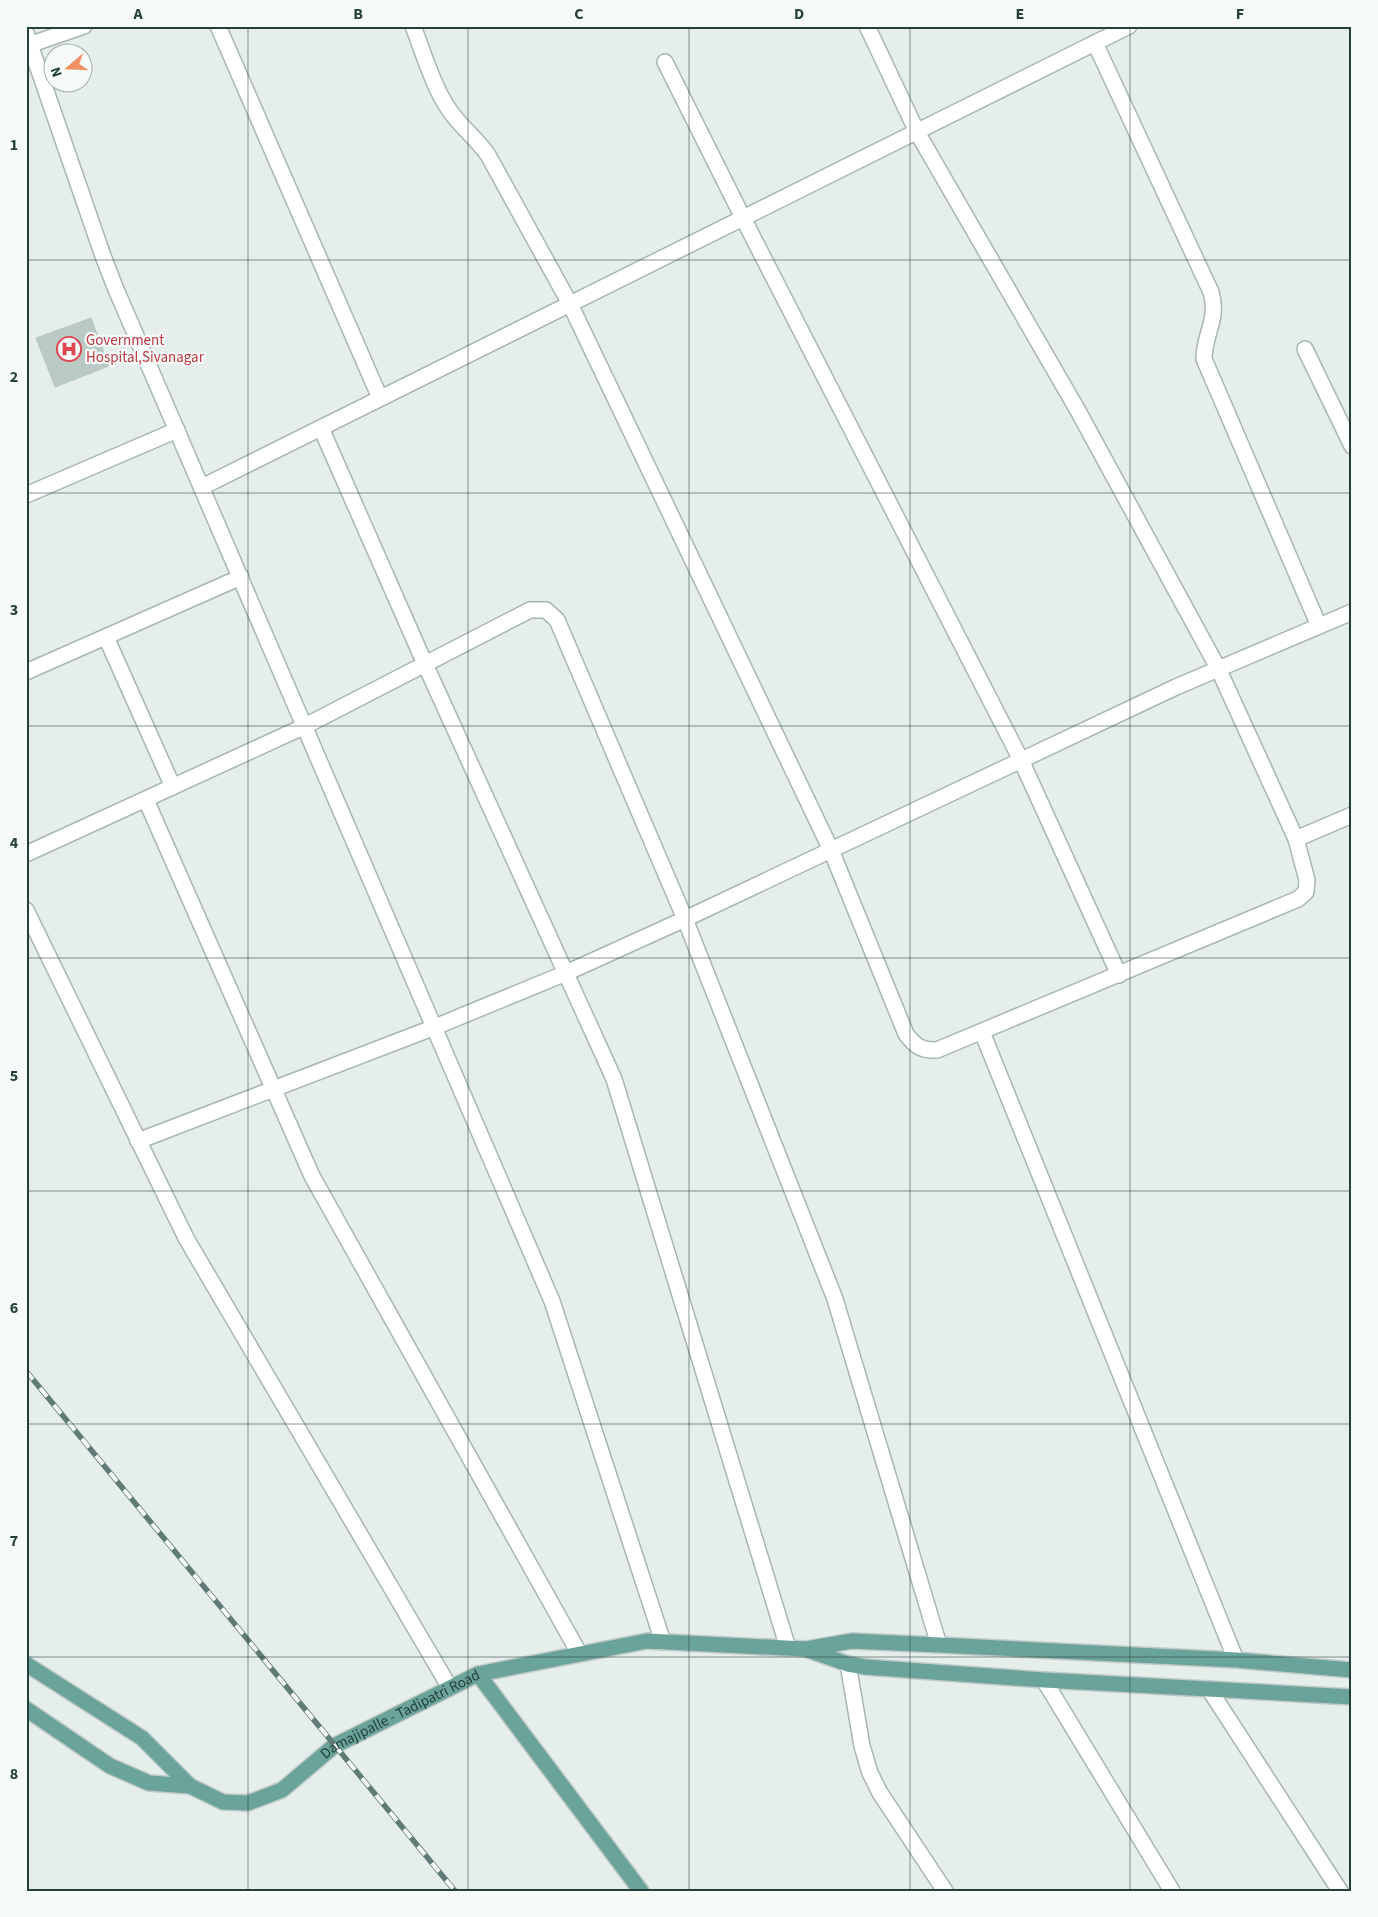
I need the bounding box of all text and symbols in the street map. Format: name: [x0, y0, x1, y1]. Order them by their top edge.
text: A: [132, 3, 143, 25]
text: B: [353, 3, 363, 25]
text: C: [574, 3, 584, 25]
text: D: [794, 3, 804, 25]
text: E: [1016, 3, 1024, 25]
text: F: [1236, 3, 1244, 25]
north arrow: [42, 42, 92, 92]
text: N: [46, 64, 68, 80]
text: 1: [10, 134, 18, 156]
place label: Government Hospital,Sivanagar: [86, 330, 205, 368]
hospital icon: Government Hospital,Sivanagar: [56, 336, 82, 362]
text: 2: [10, 366, 18, 388]
text: 3: [10, 599, 18, 621]
text: 4: [10, 832, 19, 854]
text: 5: [10, 1065, 18, 1087]
text: 6: [10, 1297, 18, 1319]
text: 7: [10, 1530, 18, 1552]
street label: Damajipalle - Tadipatri Road: [316, 1664, 483, 1764]
text: 8: [10, 1763, 18, 1785]

